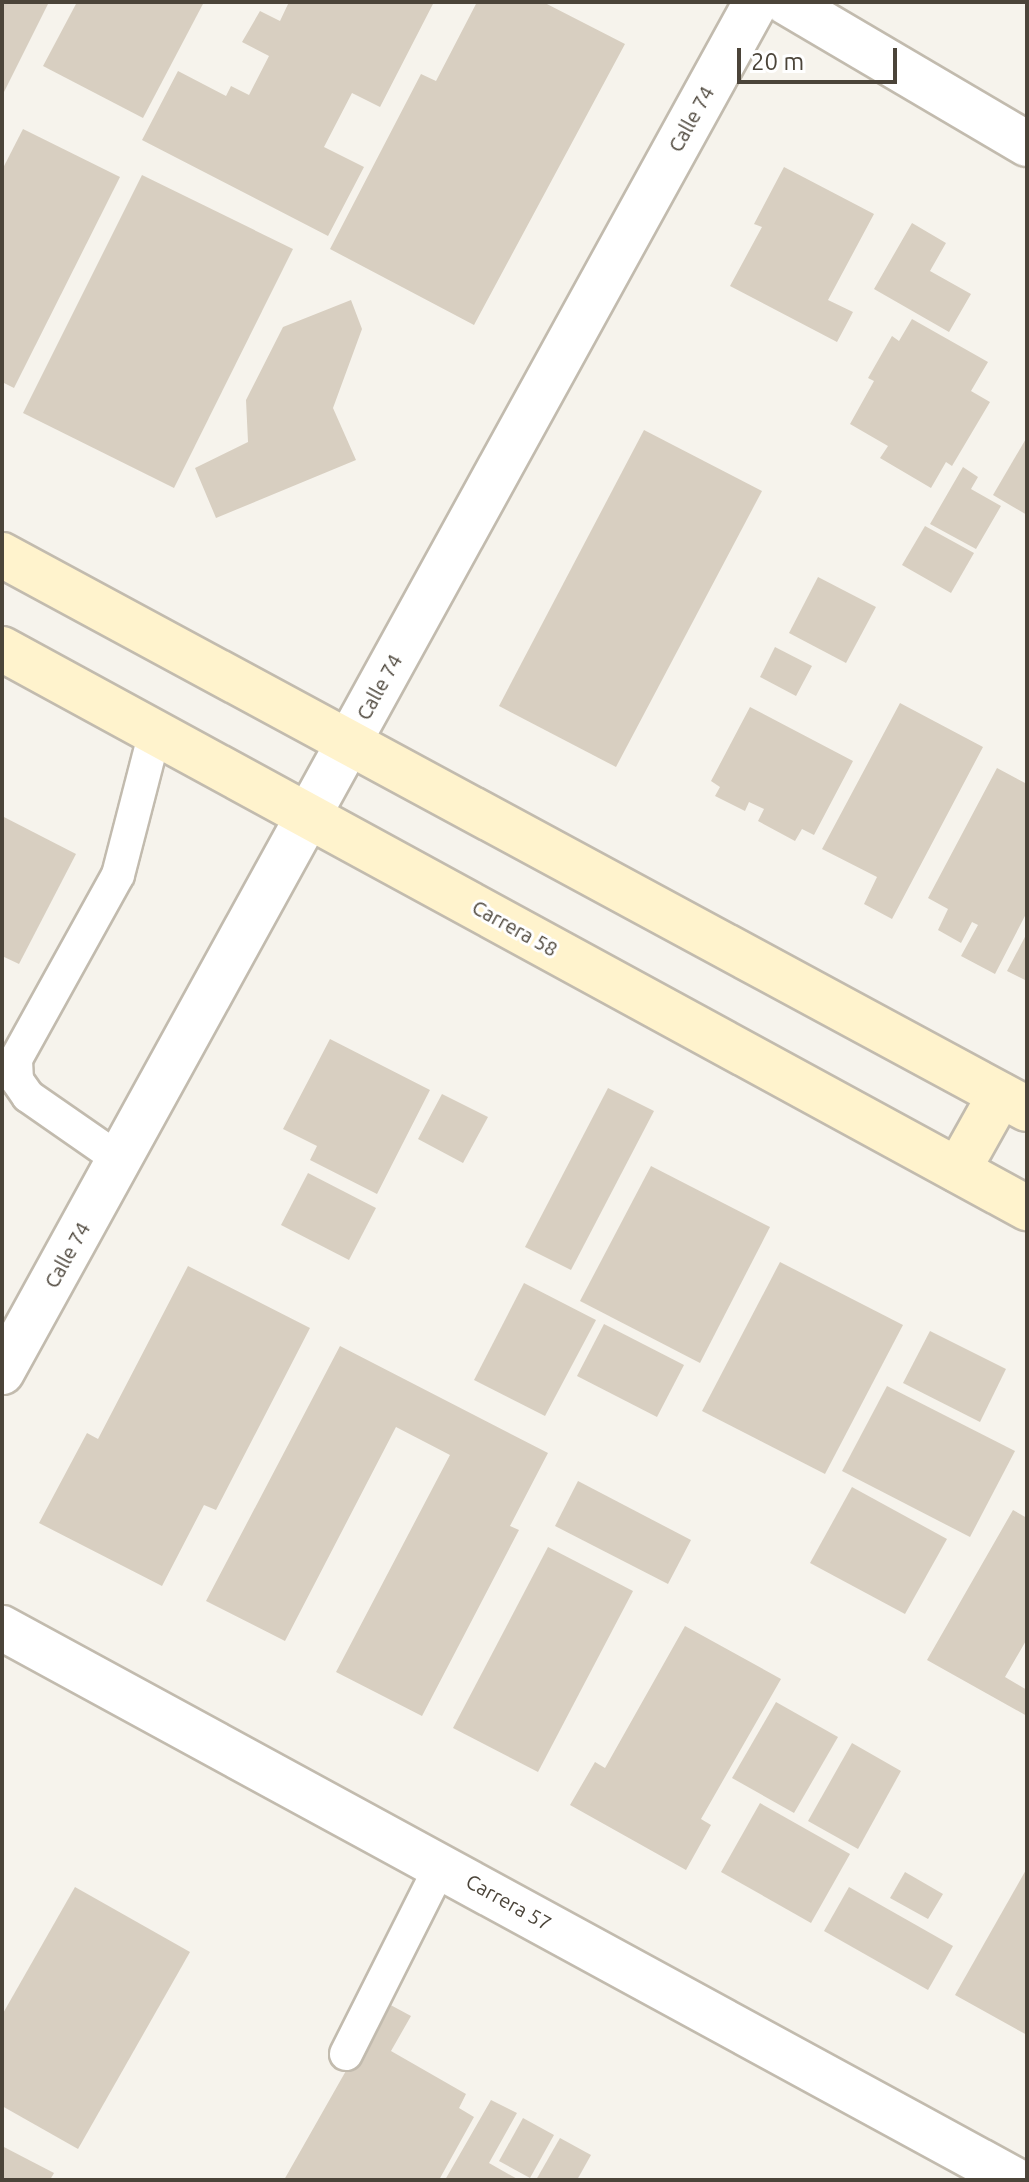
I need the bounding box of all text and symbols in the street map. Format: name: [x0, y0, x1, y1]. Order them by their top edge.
scale bar: [741, 32, 901, 82]
text: 20 m: [751, 48, 804, 75]
street label: Calle 74: [663, 82, 719, 156]
street label: Calle 74: [351, 650, 407, 724]
street label: Carrera 58: [468, 895, 562, 961]
street label: Calle 74: [39, 1218, 95, 1292]
street label: Carrera 57: [462, 1869, 556, 1935]

